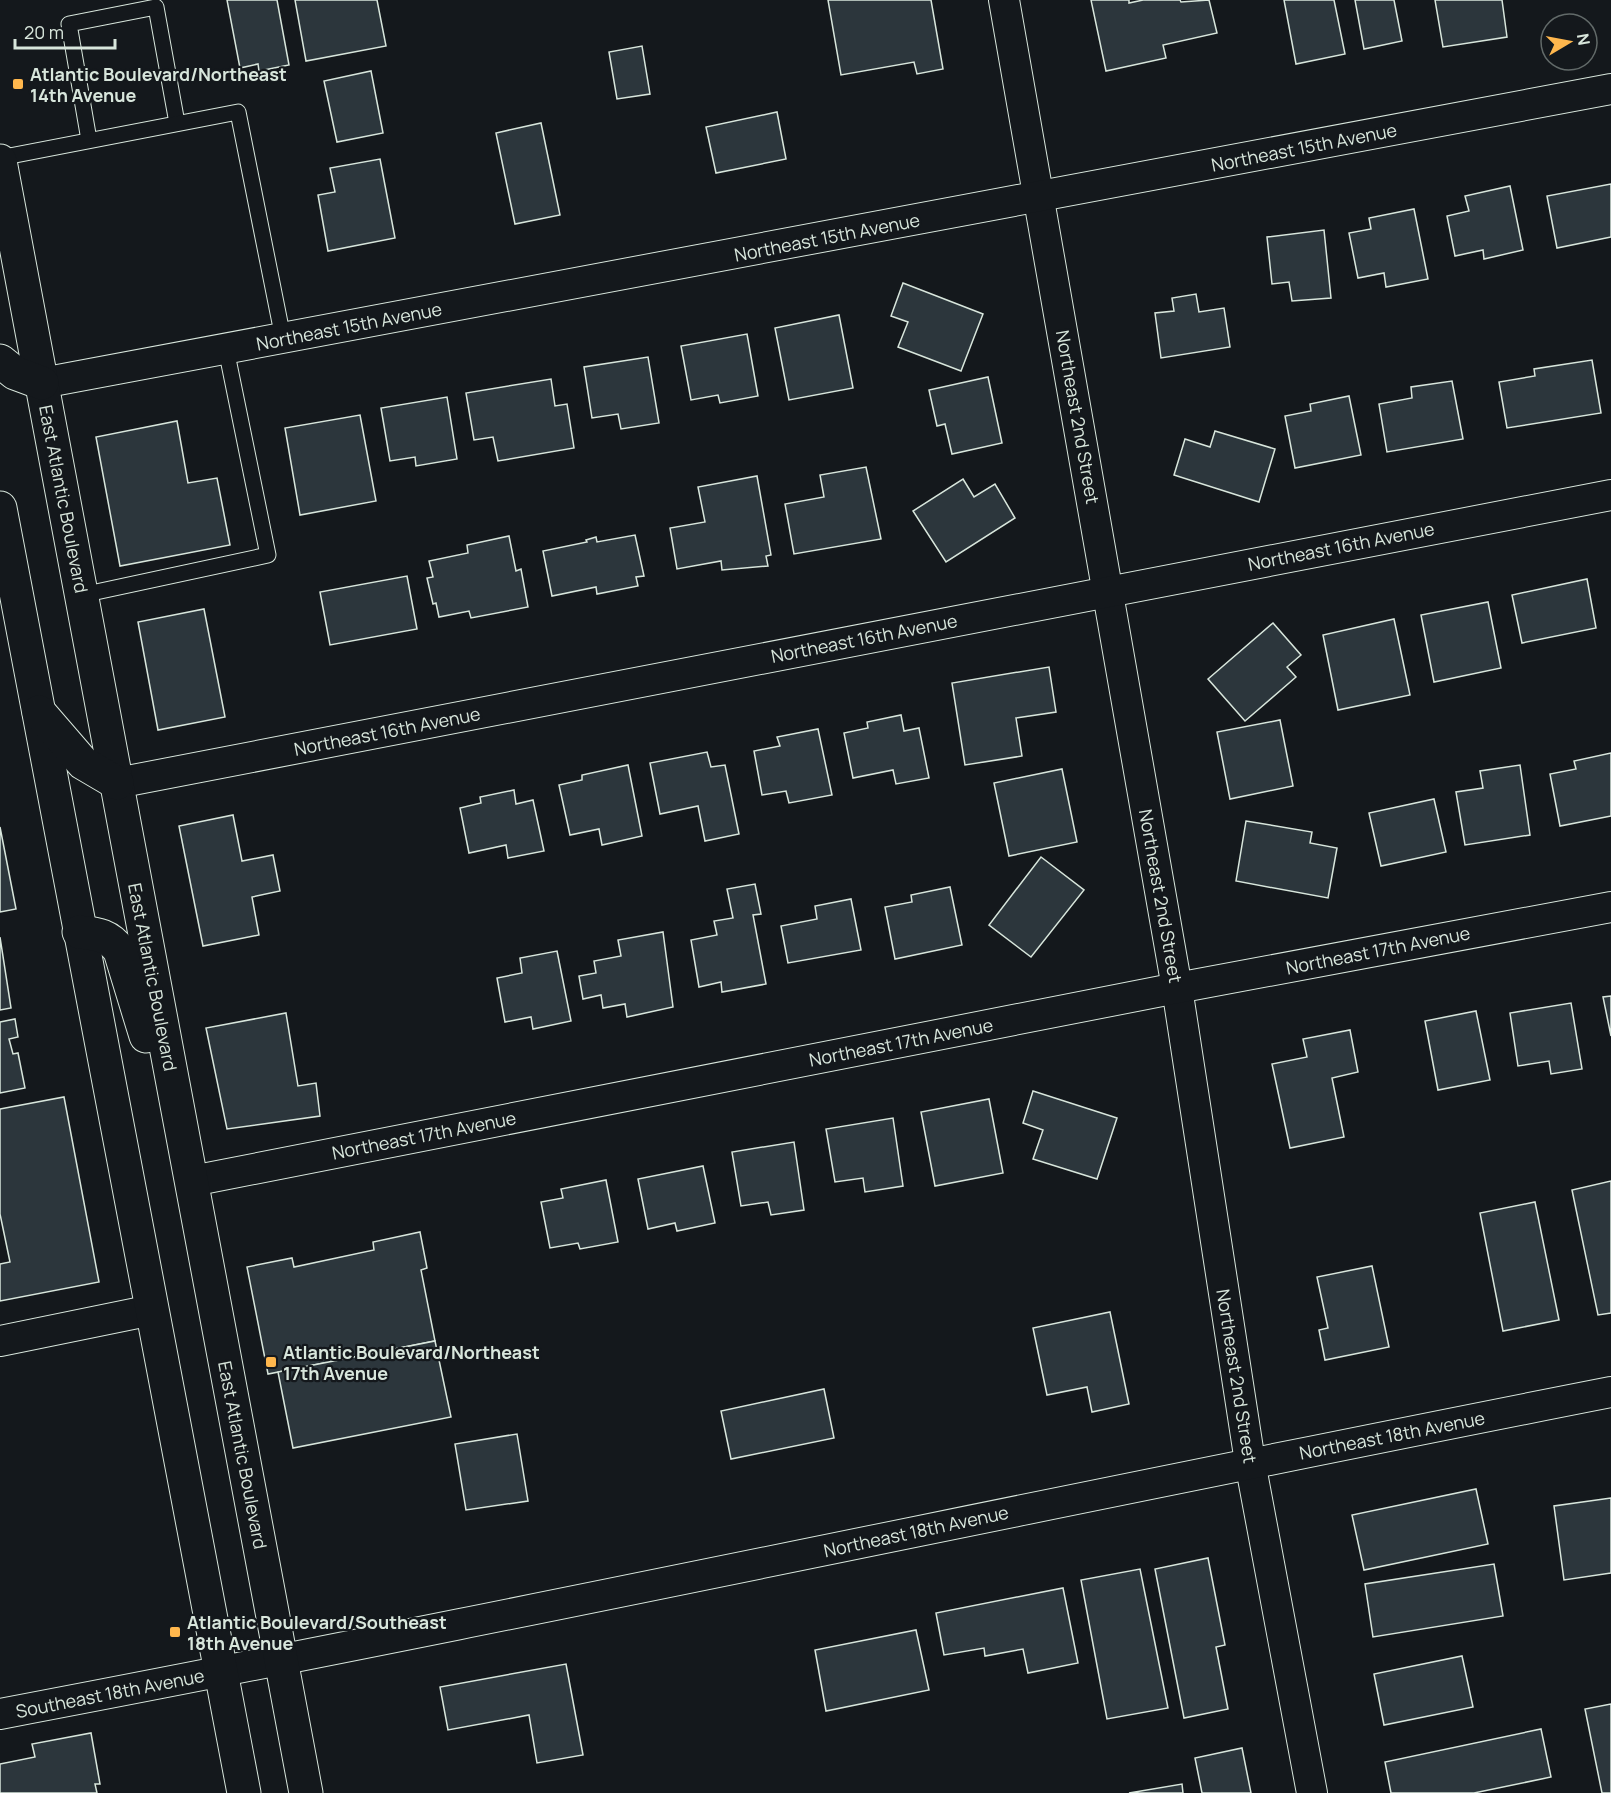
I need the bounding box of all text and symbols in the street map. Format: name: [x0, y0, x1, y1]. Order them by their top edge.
scale bar: [15, 12, 116, 50]
north arrow: [1539, 12, 1599, 72]
text: 20 m: [24, 20, 64, 44]
text: N: [1572, 32, 1596, 47]
place label: Atlantic Boulevard/Northeast 14th Avenue: [30, 62, 287, 107]
marker: Atlantic Boulevard/Northeast 14th Avenue: [11, 77, 25, 91]
street label: Northeast 15th Avenue: [1209, 117, 1399, 177]
street label: Northeast 15th Avenue: [732, 207, 922, 267]
street label: Northeast 15th Avenue: [254, 296, 444, 356]
street label: Northeast 2nd Street: [1051, 328, 1105, 506]
street label: East Atlantic Boulevard: [34, 403, 94, 595]
street label: Northeast 16th Avenue: [1246, 516, 1436, 576]
street label: Northeast 16th Avenue: [769, 608, 959, 668]
street label: Northeast 16th Avenue: [292, 701, 482, 761]
street label: Northeast 2nd Street: [1134, 807, 1188, 985]
street label: East Atlantic Boulevard: [123, 881, 183, 1073]
street label: Northeast 17th Avenue: [1284, 920, 1472, 980]
street label: Northeast 17th Avenue: [807, 1012, 995, 1072]
street label: Northeast 17th Avenue: [330, 1105, 518, 1165]
street label: Northeast 2nd Street: [1211, 1287, 1263, 1465]
place label: Atlantic Boulevard/Northeast 17th Avenue: [283, 1340, 540, 1385]
marker: Atlantic Boulevard/Northeast 17th Avenue: [264, 1355, 278, 1369]
street label: East Atlantic Boulevard: [213, 1359, 273, 1551]
street label: Northeast 18th Avenue: [1297, 1405, 1487, 1465]
street label: Northeast 18th Avenue: [821, 1500, 1011, 1562]
place label: Atlantic Boulevard/Southeast 18th Avenue: [187, 1610, 447, 1655]
marker: Atlantic Boulevard/Southeast 18th Avenue: [168, 1625, 182, 1639]
street label: Southeast 18th Avenue: [14, 1663, 206, 1723]

